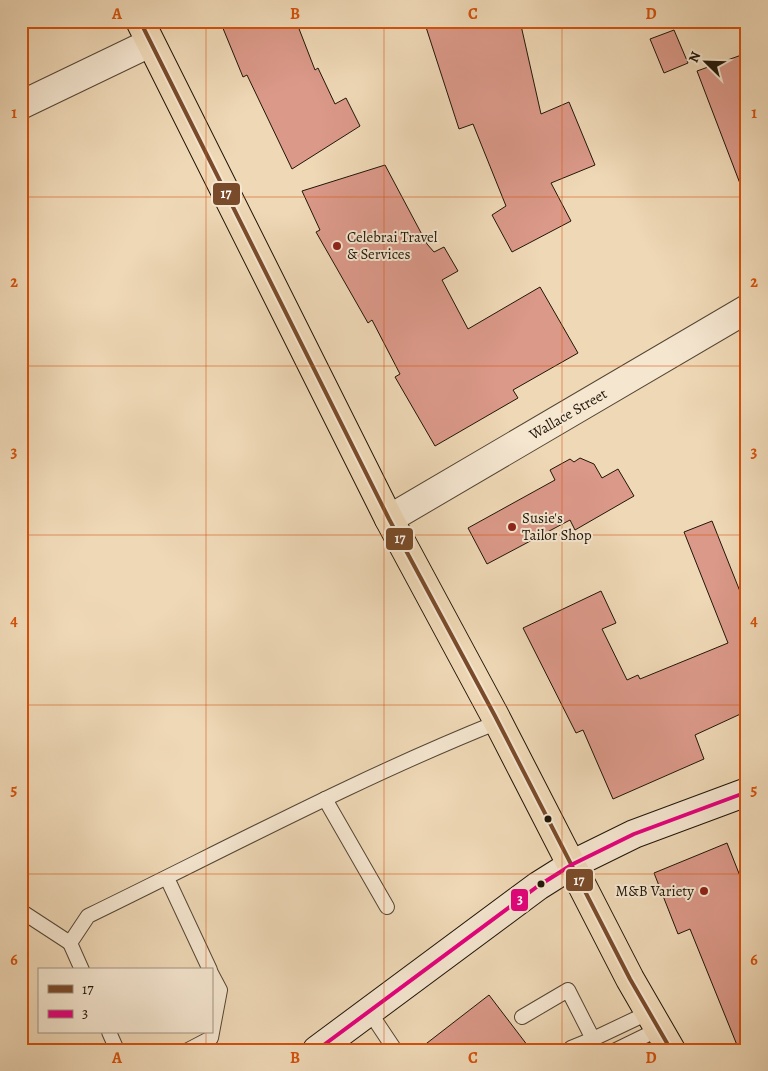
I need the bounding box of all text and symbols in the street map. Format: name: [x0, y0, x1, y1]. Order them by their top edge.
text: A: [111, 3, 123, 25]
text: B: [290, 3, 300, 25]
text: C: [468, 3, 478, 25]
text: D: [645, 3, 657, 25]
north arrow: [680, 38, 730, 88]
text: N: [684, 49, 705, 66]
text: 1: [11, 102, 17, 124]
text: 1: [751, 102, 757, 124]
line badge: 17: [212, 182, 241, 206]
text: 17: [221, 184, 232, 203]
place label: Celebrai Travel & Services: [347, 227, 438, 264]
marker: Celebrai Travel & Services: [331, 240, 343, 252]
text: 2: [10, 271, 18, 293]
text: 2: [750, 271, 758, 293]
street label: Wallace Street: [525, 384, 611, 445]
text: 3: [11, 441, 18, 463]
text: 3: [751, 441, 758, 463]
place label: Susie's Tailor Shop: [522, 508, 592, 545]
marker: Susie's Tailor Shop: [506, 521, 518, 533]
line badge: 17: [385, 527, 414, 551]
text: 17: [395, 529, 406, 548]
text: 4: [10, 610, 18, 632]
text: 4: [750, 610, 758, 632]
text: 5: [11, 779, 18, 801]
text: 5: [751, 779, 758, 801]
unlabelled marker: [543, 814, 553, 824]
line badge: 17: [565, 868, 594, 892]
text: 17: [574, 871, 585, 890]
unlabelled marker: [536, 879, 546, 889]
place label: M&B Variety: [616, 881, 694, 901]
marker: M&B Variety: [698, 885, 710, 897]
line badge: 3: [510, 888, 529, 912]
text: 3: [517, 890, 523, 909]
text: 6: [10, 949, 18, 971]
text: 6: [750, 949, 758, 971]
legend: [38, 968, 212, 1034]
text: 17: [82, 979, 94, 999]
text: 3: [82, 1003, 88, 1023]
text: A: [111, 1047, 123, 1069]
text: B: [290, 1047, 300, 1069]
text: C: [468, 1047, 478, 1069]
text: D: [645, 1047, 657, 1069]

